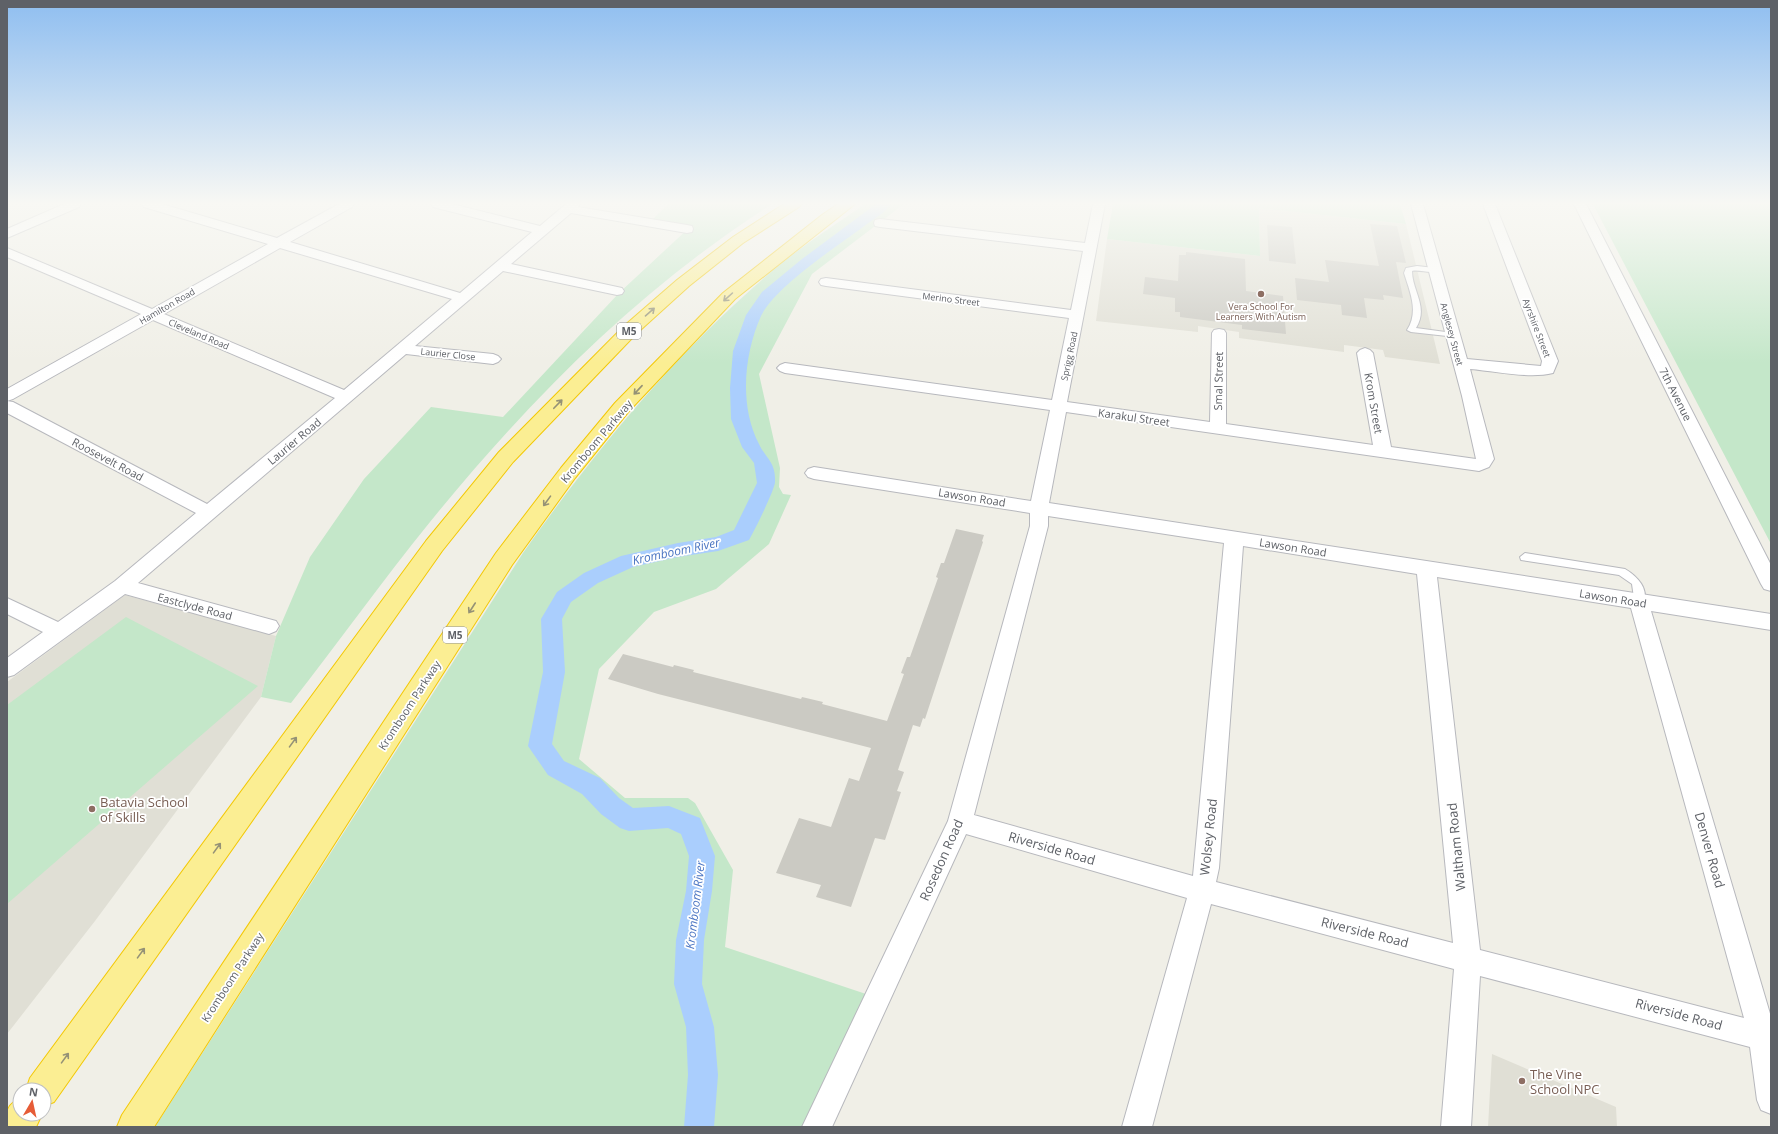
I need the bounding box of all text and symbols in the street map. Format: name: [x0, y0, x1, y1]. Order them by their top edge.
street label: Hamilton Road: [137, 285, 197, 327]
street label: Merino Street: [922, 289, 980, 309]
marker: Vera School For Learners With Autism: [1256, 289, 1266, 299]
one-way arrow: [723, 292, 734, 301]
street label: Ayrshire Street: [1520, 297, 1554, 359]
place label: Vera School For Learners With Autism: [1216, 300, 1306, 323]
street label: Anglesey Street: [1437, 301, 1467, 367]
one-way arrow: [645, 308, 655, 317]
street label: Cleveland Road: [167, 315, 231, 353]
road number: M5: [617, 323, 641, 339]
street label: Sprigg Road: [1057, 330, 1081, 382]
street label: Laurier Close: [420, 345, 476, 363]
street label: Smal Street: [1210, 351, 1226, 410]
street label: 7th Avenue: [1656, 365, 1696, 423]
street label: Krom Street: [1361, 371, 1387, 435]
one-way arrow: [634, 385, 643, 396]
street label: Kromboom Parkway: [557, 396, 636, 486]
one-way arrow: [553, 399, 563, 409]
street label: Karakul Street: [1097, 405, 1171, 429]
street label: Laurier Road: [264, 414, 324, 468]
street label: Roosevelt Road: [70, 434, 146, 484]
street label: Lawson Road: [937, 484, 1007, 510]
one-way arrow: [543, 496, 551, 507]
water label: Kromboom River: [631, 533, 722, 569]
street label: Lawson Road: [1258, 534, 1328, 560]
street label: Lawson Road: [1578, 585, 1648, 611]
street label: Eastclyde Road: [156, 589, 234, 623]
one-way arrow: [468, 602, 476, 614]
road number: M5: [443, 627, 467, 643]
street label: Kromboom Parkway: [374, 657, 444, 753]
one-way arrow: [289, 737, 297, 748]
place label: Batavia School of Skills: [100, 793, 188, 826]
street label: Wolsey Road: [1195, 798, 1221, 876]
street label: Waltham Road: [1442, 802, 1470, 892]
marker: Batavia School of Skills: [87, 804, 97, 814]
street label: Denver Road: [1691, 810, 1729, 890]
street label: Rosedon Road: [915, 816, 967, 904]
street label: Riverside Road: [1006, 827, 1098, 869]
one-way arrow: [213, 843, 222, 854]
water label: Kromboom River: [681, 859, 709, 950]
street label: Riverside Road: [1319, 912, 1411, 952]
street label: Kromboom Parkway: [197, 929, 267, 1025]
one-way arrow: [137, 948, 146, 959]
street label: Riverside Road: [1633, 994, 1725, 1034]
one-way arrow: [61, 1053, 69, 1064]
place label: The Vine School NPC: [1530, 1065, 1599, 1098]
marker: The Vine School NPC: [1517, 1076, 1527, 1086]
north arrow: [12, 1082, 52, 1122]
text: N: [28, 1084, 39, 1100]

